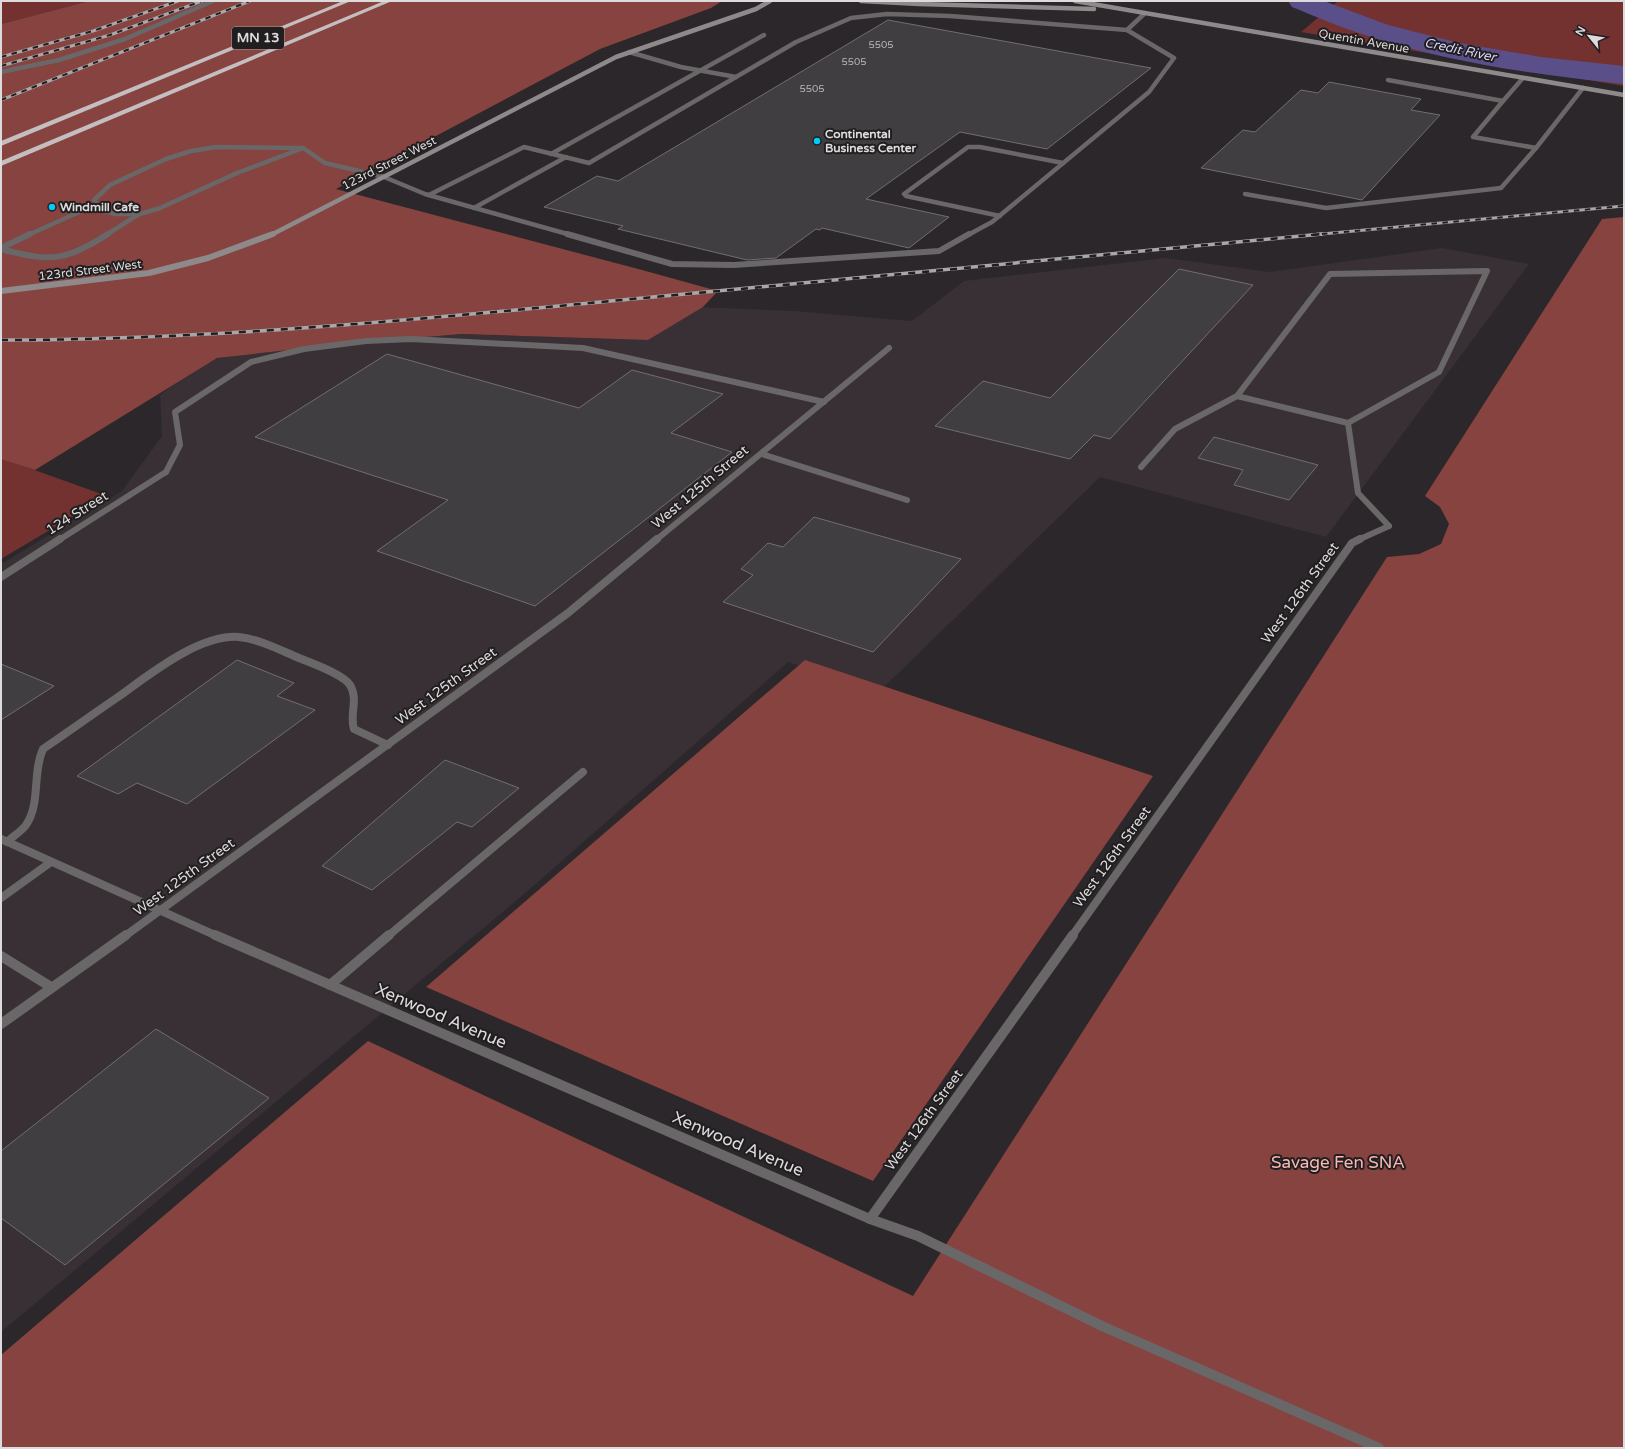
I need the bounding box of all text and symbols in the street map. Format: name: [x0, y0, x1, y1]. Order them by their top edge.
north arrow: [1569, 16, 1609, 56]
text: N: [1573, 24, 1589, 38]
street label: Quentin Avenue: [1318, 26, 1411, 56]
road number: MN 13: [232, 27, 284, 49]
water label: Credit River: [1423, 35, 1499, 66]
house number: 5505: [868, 39, 894, 51]
house number: 5505: [841, 56, 867, 68]
house number: 5505: [799, 83, 825, 95]
place label: Continental Business Center: [825, 127, 916, 155]
street label: 123rd Street West: [340, 133, 439, 193]
marker: Continental Business Center: [812, 136, 822, 146]
place label: Windmill Cafe: [60, 200, 139, 214]
marker: Windmill Cafe: [47, 202, 57, 212]
street label: 123rd Street West: [38, 257, 143, 283]
street label: West 125th Street: [648, 441, 752, 532]
street label: 124 Street: [43, 487, 112, 539]
street label: West 126th Street: [1258, 539, 1343, 647]
street label: West 125th Street: [392, 643, 500, 728]
street label: West 126th Street: [1070, 803, 1155, 911]
street label: West 125th Street: [130, 834, 238, 919]
street label: Xenwood Avenue: [372, 979, 510, 1053]
street label: West 126th Street: [882, 1066, 967, 1174]
street label: Xenwood Avenue: [669, 1107, 807, 1181]
park label: Savage Fen SNA: [1271, 1152, 1405, 1173]

